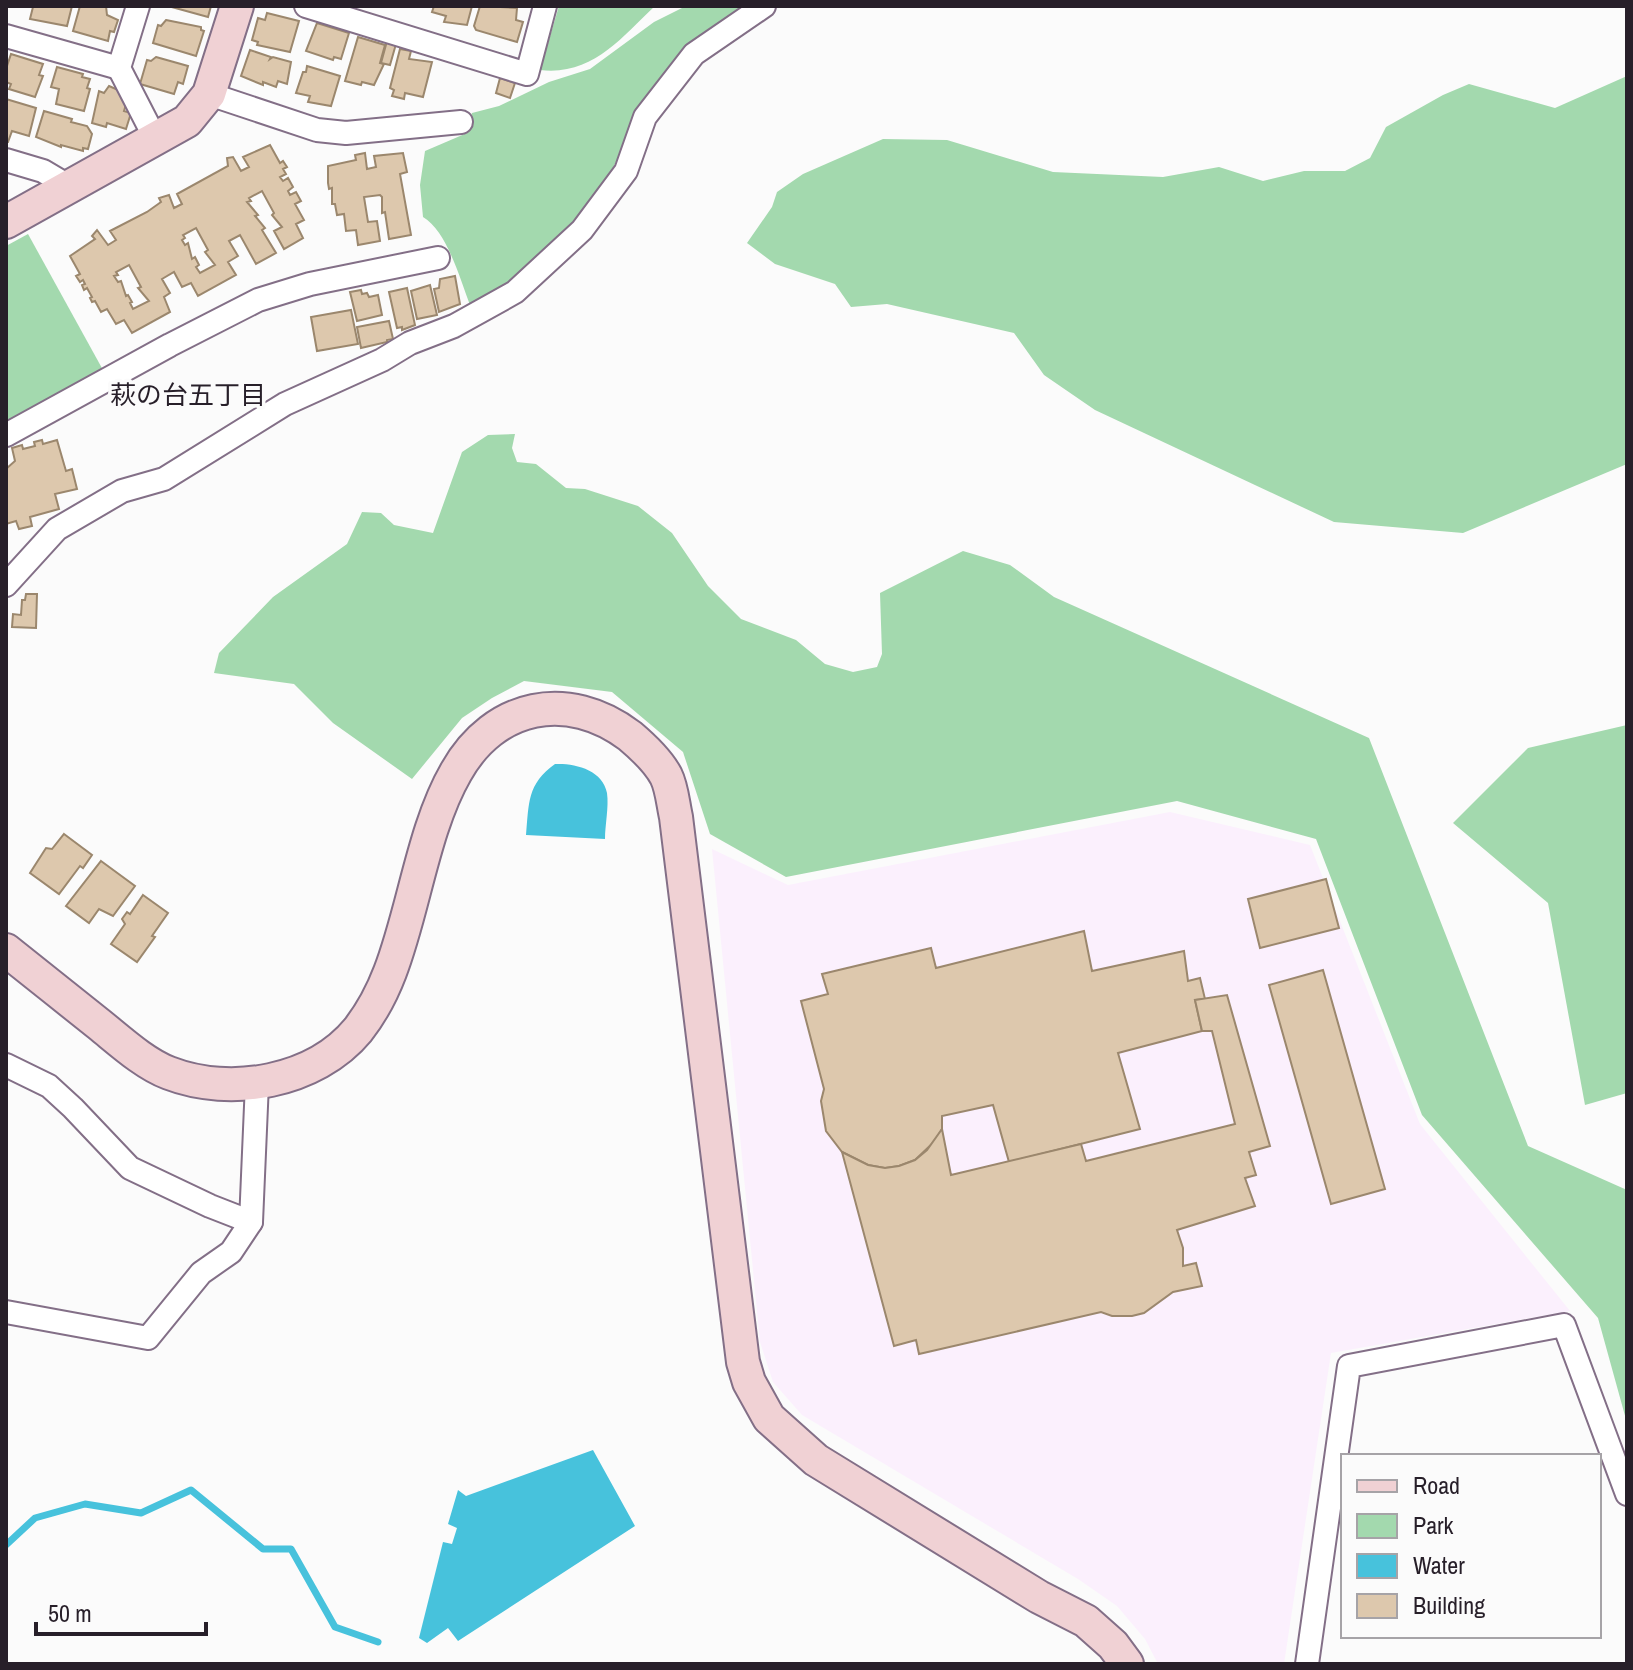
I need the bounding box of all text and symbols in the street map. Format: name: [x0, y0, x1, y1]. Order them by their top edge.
district label: 萩の台五丁目: [110, 377, 266, 412]
legend: [1341, 1454, 1601, 1638]
text: Road: [1413, 1469, 1460, 1501]
text: Park: [1413, 1509, 1454, 1541]
text: Water: [1413, 1549, 1465, 1581]
scale bar: [36, 1586, 206, 1636]
text: Building: [1413, 1589, 1485, 1621]
text: 50 m: [48, 1597, 92, 1629]

